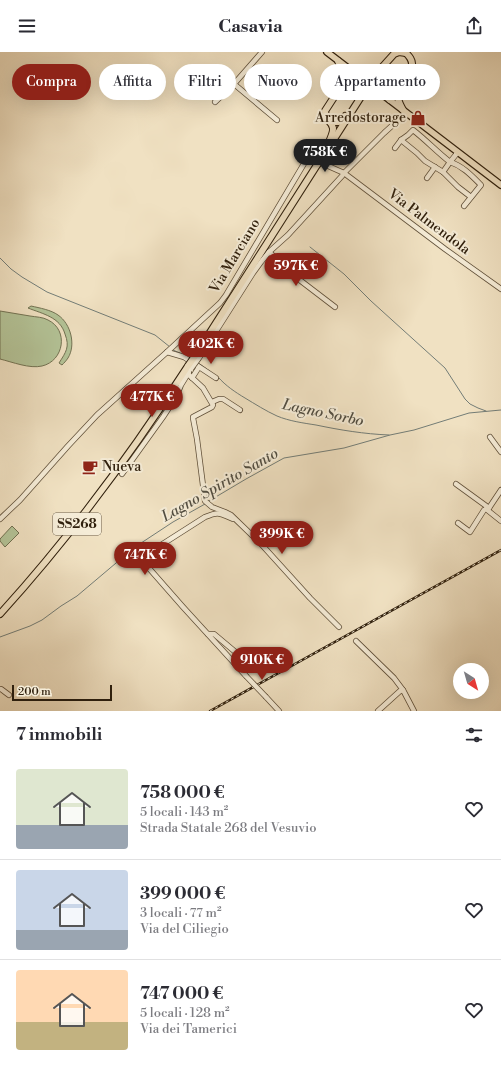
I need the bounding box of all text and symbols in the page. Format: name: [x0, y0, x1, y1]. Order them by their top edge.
icon: menu: [16, 15, 38, 37]
text: Casavia: [218, 15, 283, 38]
icon: share: [463, 15, 485, 37]
chip: Compra: [12, 64, 91, 100]
chip: Affitta: [99, 64, 166, 100]
chip: Filtri: [174, 64, 236, 100]
chip: Nuovo: [244, 64, 312, 100]
chip: Appartamento: [320, 64, 440, 100]
place label: Arredostorage: [314, 109, 406, 127]
shop icon: Arredostorage: [409, 109, 427, 127]
pin: 758K €: [292, 139, 358, 173]
text: 758K €: [303, 144, 347, 160]
street label: Via Palmendola: [383, 185, 475, 259]
street label: Via Marciano: [205, 215, 264, 298]
pin: 597K €: [263, 253, 329, 287]
text: 597K €: [273, 258, 319, 274]
pin: 402K €: [178, 331, 244, 365]
text: 402K €: [187, 336, 235, 352]
pin: 477K €: [119, 384, 185, 418]
text: 477K €: [130, 389, 174, 405]
water label: Lagno Sorbo: [280, 395, 365, 431]
water label: Lagno Spirito Santo: [157, 444, 282, 527]
cafe icon: Nueva: [81, 458, 99, 476]
place label: Nueva: [102, 458, 142, 476]
road number: SS268: [53, 513, 101, 535]
pin: 399K €: [249, 521, 315, 555]
text: 399K €: [259, 526, 305, 542]
pin: 747K €: [112, 542, 178, 576]
text: 747K €: [123, 547, 167, 563]
pin: 910K €: [229, 647, 295, 681]
text: 910K €: [240, 652, 284, 668]
north arrow: [453, 663, 489, 699]
map controls: [453, 663, 489, 699]
scale bar: [12, 683, 112, 702]
text: 200 m: [18, 685, 51, 699]
text: 7 immobili: [16, 724, 102, 746]
icon: filters: [463, 724, 485, 746]
text: 758 000 €: [140, 782, 225, 804]
icon: home: [48, 785, 96, 833]
icon: heart: [463, 798, 485, 820]
text: 5 locali · 143 m²: [140, 804, 228, 820]
text: Strada Statale 268 del Vesuvio: [140, 820, 317, 836]
text: 399 000 €: [140, 883, 225, 905]
icon: home: [48, 886, 96, 934]
icon: heart: [463, 899, 485, 921]
text: 3 locali · 77 m²: [140, 905, 222, 921]
text: Via del Ciliegio: [140, 921, 229, 937]
text: 747 000 €: [140, 983, 223, 1005]
icon: home: [48, 986, 96, 1034]
icon: heart: [463, 999, 485, 1021]
text: 5 locali · 128 m²: [140, 1005, 230, 1021]
text: Via dei Tamerici: [140, 1021, 237, 1037]

